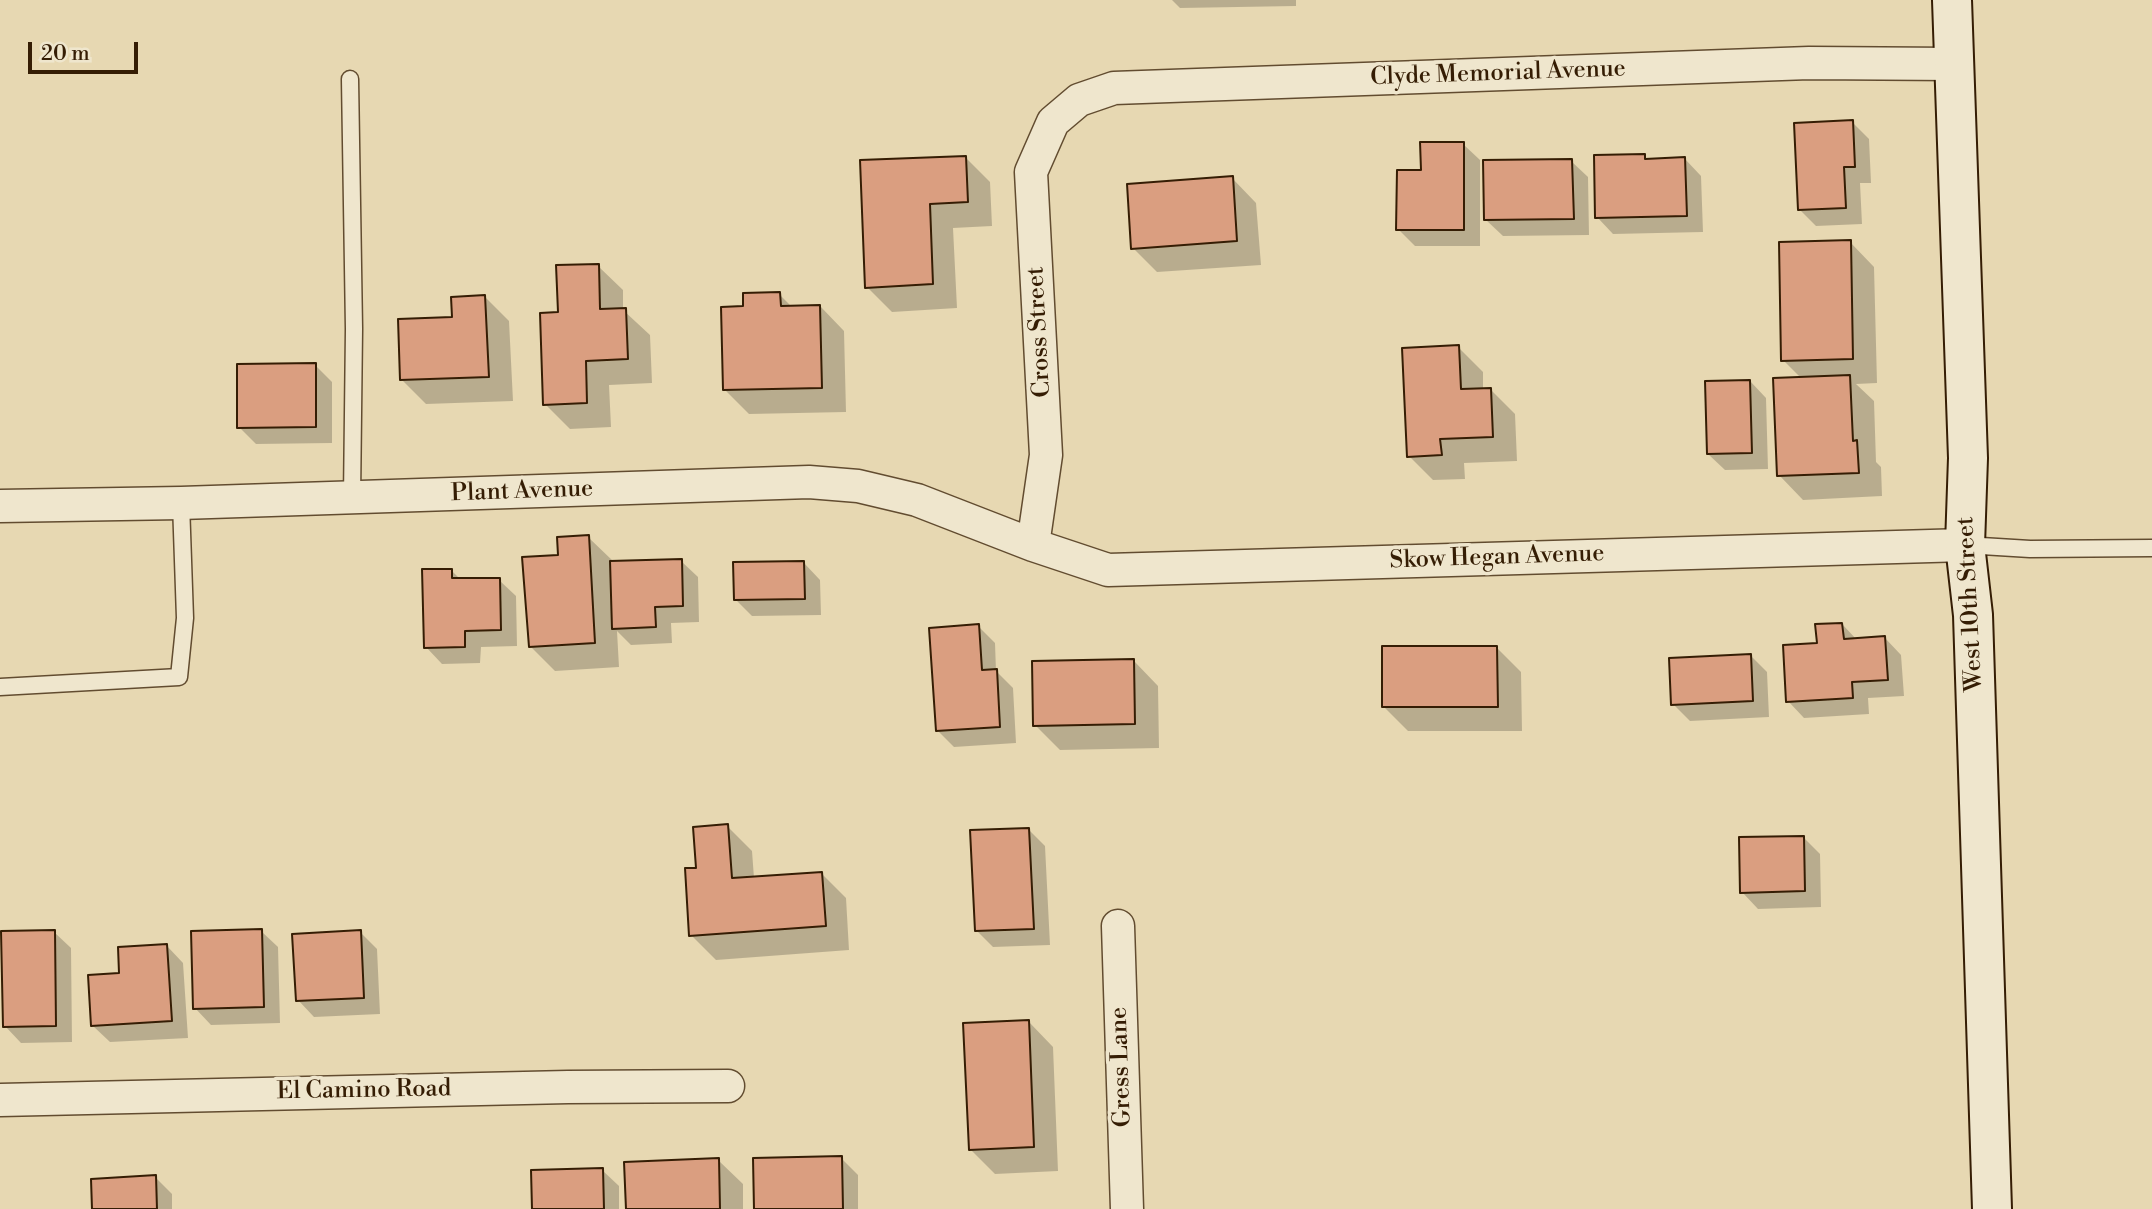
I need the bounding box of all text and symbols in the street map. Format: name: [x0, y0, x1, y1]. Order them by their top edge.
scale bar: [32, 28, 142, 72]
text: 20 m: [41, 41, 90, 67]
street label: Clyde Memorial Avenue: [1370, 55, 1626, 93]
street label: Cross Street: [1022, 266, 1058, 398]
street label: Plant Avenue: [450, 475, 594, 509]
street label: West 10th Street: [1952, 516, 1990, 692]
street label: Skow Hegan Avenue: [1389, 540, 1605, 576]
street label: Gress Lane: [1106, 1006, 1138, 1128]
street label: El Camino Road: [276, 1075, 452, 1107]

